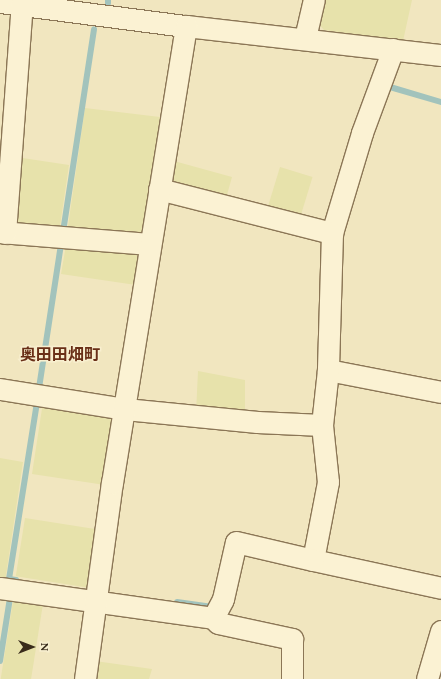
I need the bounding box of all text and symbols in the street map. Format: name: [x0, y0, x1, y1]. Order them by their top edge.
district label: 奥田田畑町: [20, 345, 100, 365]
north arrow: [12, 627, 52, 667]
text: N: [36, 643, 53, 651]

